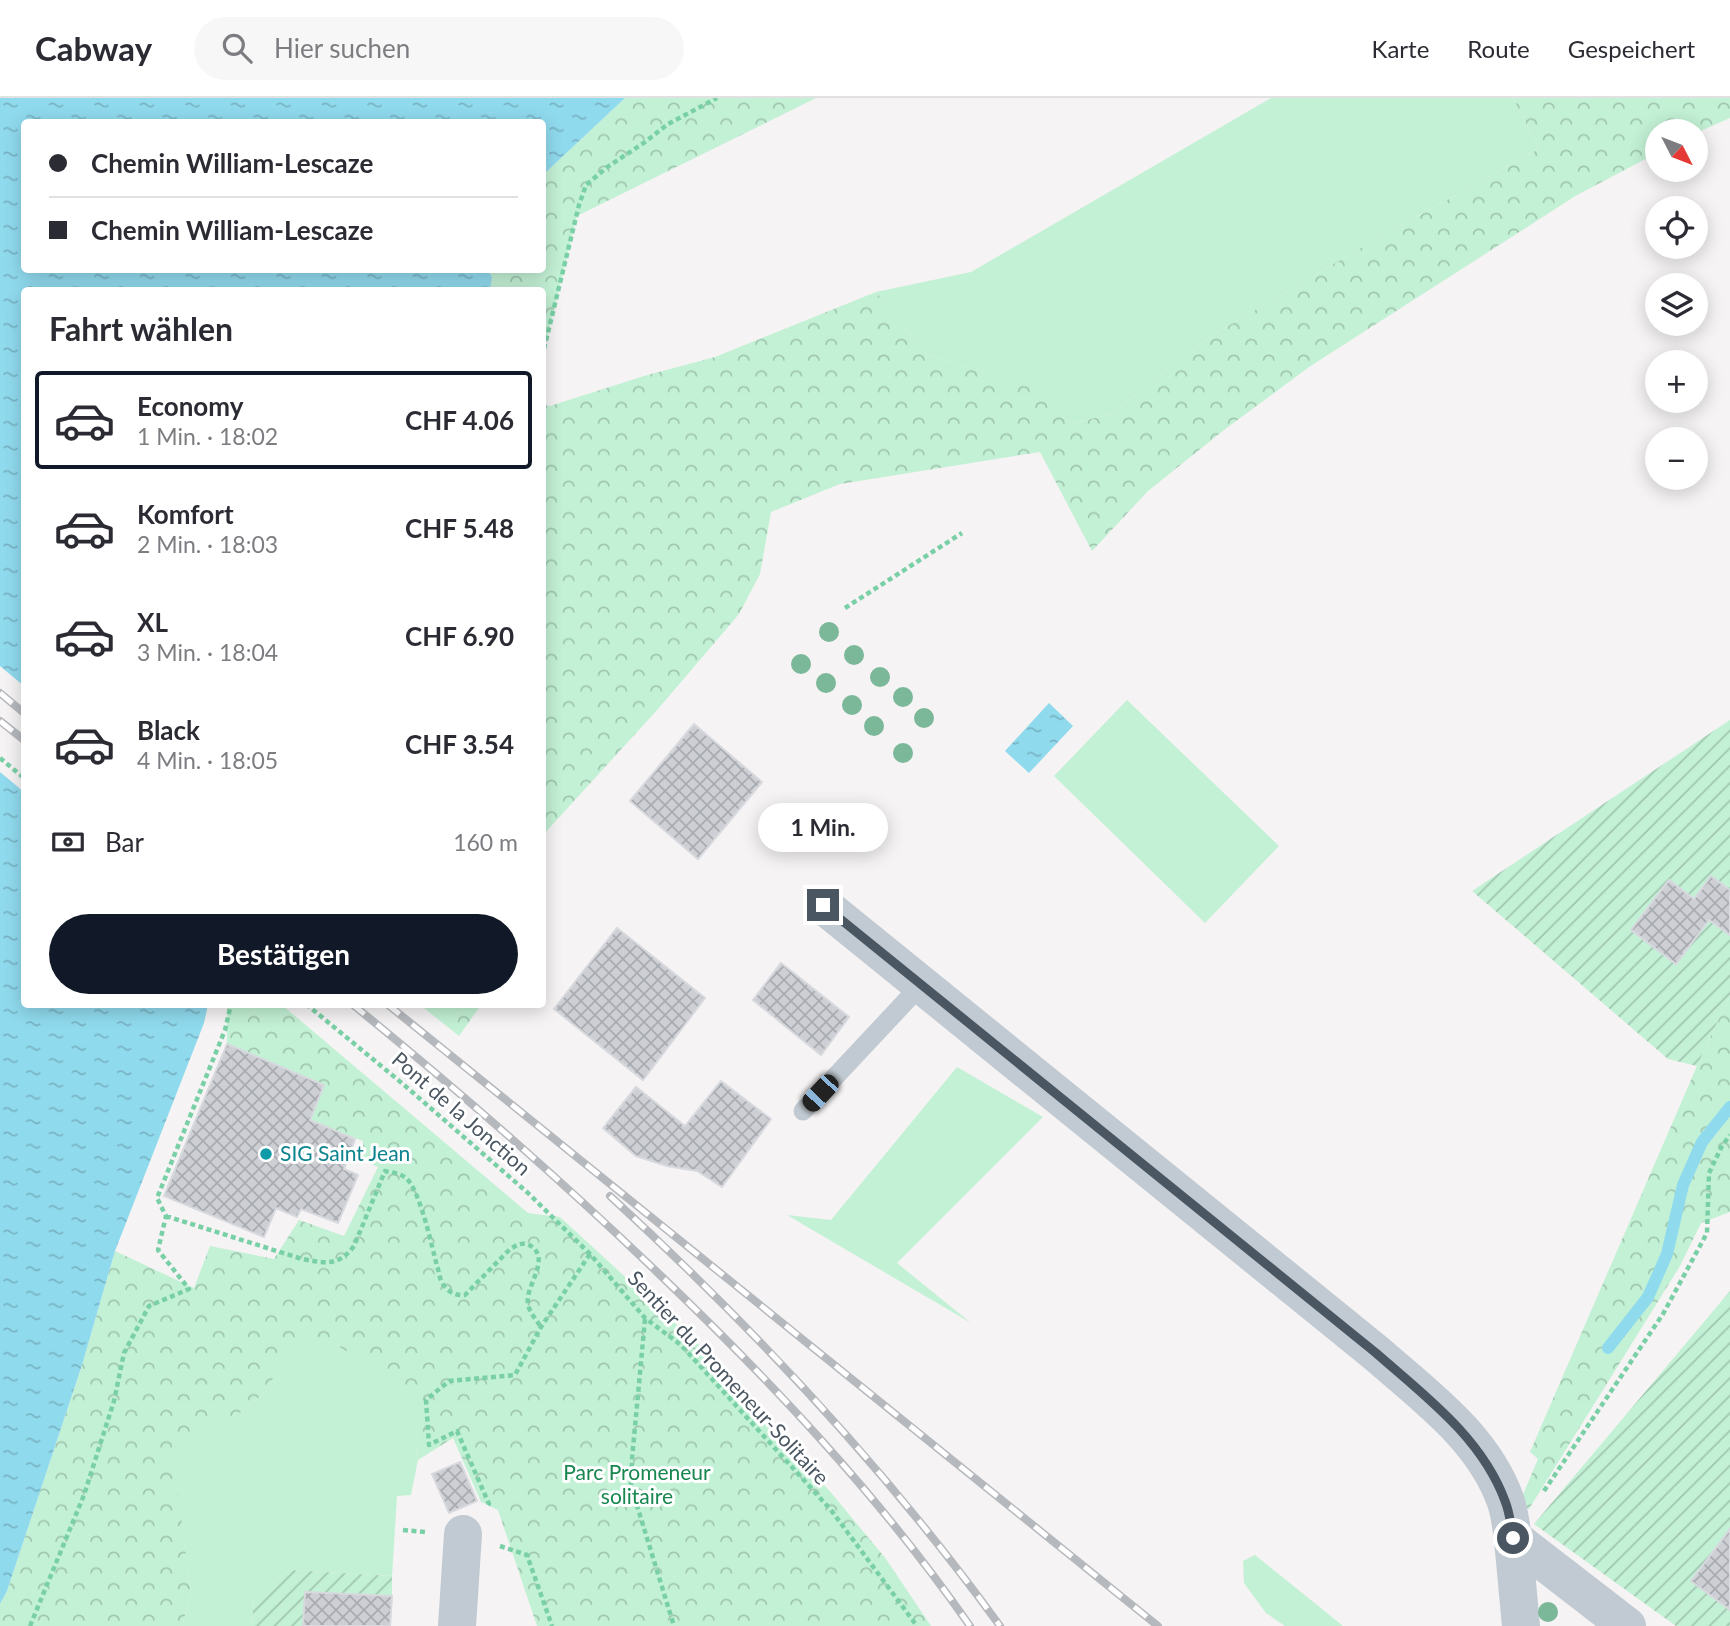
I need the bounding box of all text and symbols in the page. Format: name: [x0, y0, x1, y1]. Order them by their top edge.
search box: [194, 17, 684, 80]
text: Cabway: [35, 28, 152, 68]
icon: search: [218, 29, 256, 67]
text: Hier suchen: [274, 32, 410, 64]
text: Karte: [1372, 34, 1429, 63]
text: Route: [1467, 34, 1530, 63]
text: Gespeichert: [1568, 34, 1695, 63]
north arrow: [1645, 119, 1708, 182]
map controls: [1645, 119, 1708, 490]
text: Chemin William-Lescaze: [91, 147, 373, 179]
button: locate: [1645, 196, 1708, 259]
text: Chemin William-Lescaze: [91, 214, 373, 246]
button: layers: [1645, 273, 1708, 336]
text: Fahrt wählen: [49, 309, 233, 348]
button: +: [1645, 350, 1708, 413]
icon: car: [53, 389, 116, 452]
text: Economy: [137, 390, 243, 422]
text: CHF 4.06: [405, 404, 514, 436]
text: 1 Min. · 18:02: [137, 422, 278, 450]
button: −: [1645, 427, 1708, 490]
icon: car: [53, 497, 116, 560]
text: Komfort: [137, 498, 234, 530]
text: CHF 5.48: [405, 512, 514, 544]
text: 2 Min. · 18:03: [137, 530, 278, 558]
icon: car: [53, 605, 116, 668]
text: XL: [137, 606, 168, 638]
text: CHF 6.90: [405, 620, 514, 652]
text: 3 Min. · 18:04: [137, 638, 278, 666]
icon: car: [53, 713, 116, 776]
text: Black: [137, 714, 200, 746]
text: CHF 3.54: [405, 728, 514, 760]
text: 4 Min. · 18:05: [137, 746, 278, 774]
callout: 1 Min.: [758, 804, 888, 852]
text: 1 Min.: [791, 813, 855, 841]
icon: cash: [49, 823, 87, 861]
text: Bar: [105, 826, 144, 858]
text: 160 m: [453, 828, 518, 856]
route end: [807, 889, 839, 921]
button: Bestätigen: [49, 914, 518, 994]
street label: Pont de la Jonction: [388, 1046, 536, 1180]
car: [798, 1070, 843, 1116]
place label: SIG Saint Jean: [280, 1140, 410, 1165]
marker: SIG Saint Jean: [258, 1146, 274, 1162]
street label: Sentier du Promeneur-Solitaire: [623, 1265, 835, 1489]
park label: Parc Promeneur solitaire: [563, 1459, 711, 1508]
route start: [1497, 1522, 1529, 1554]

